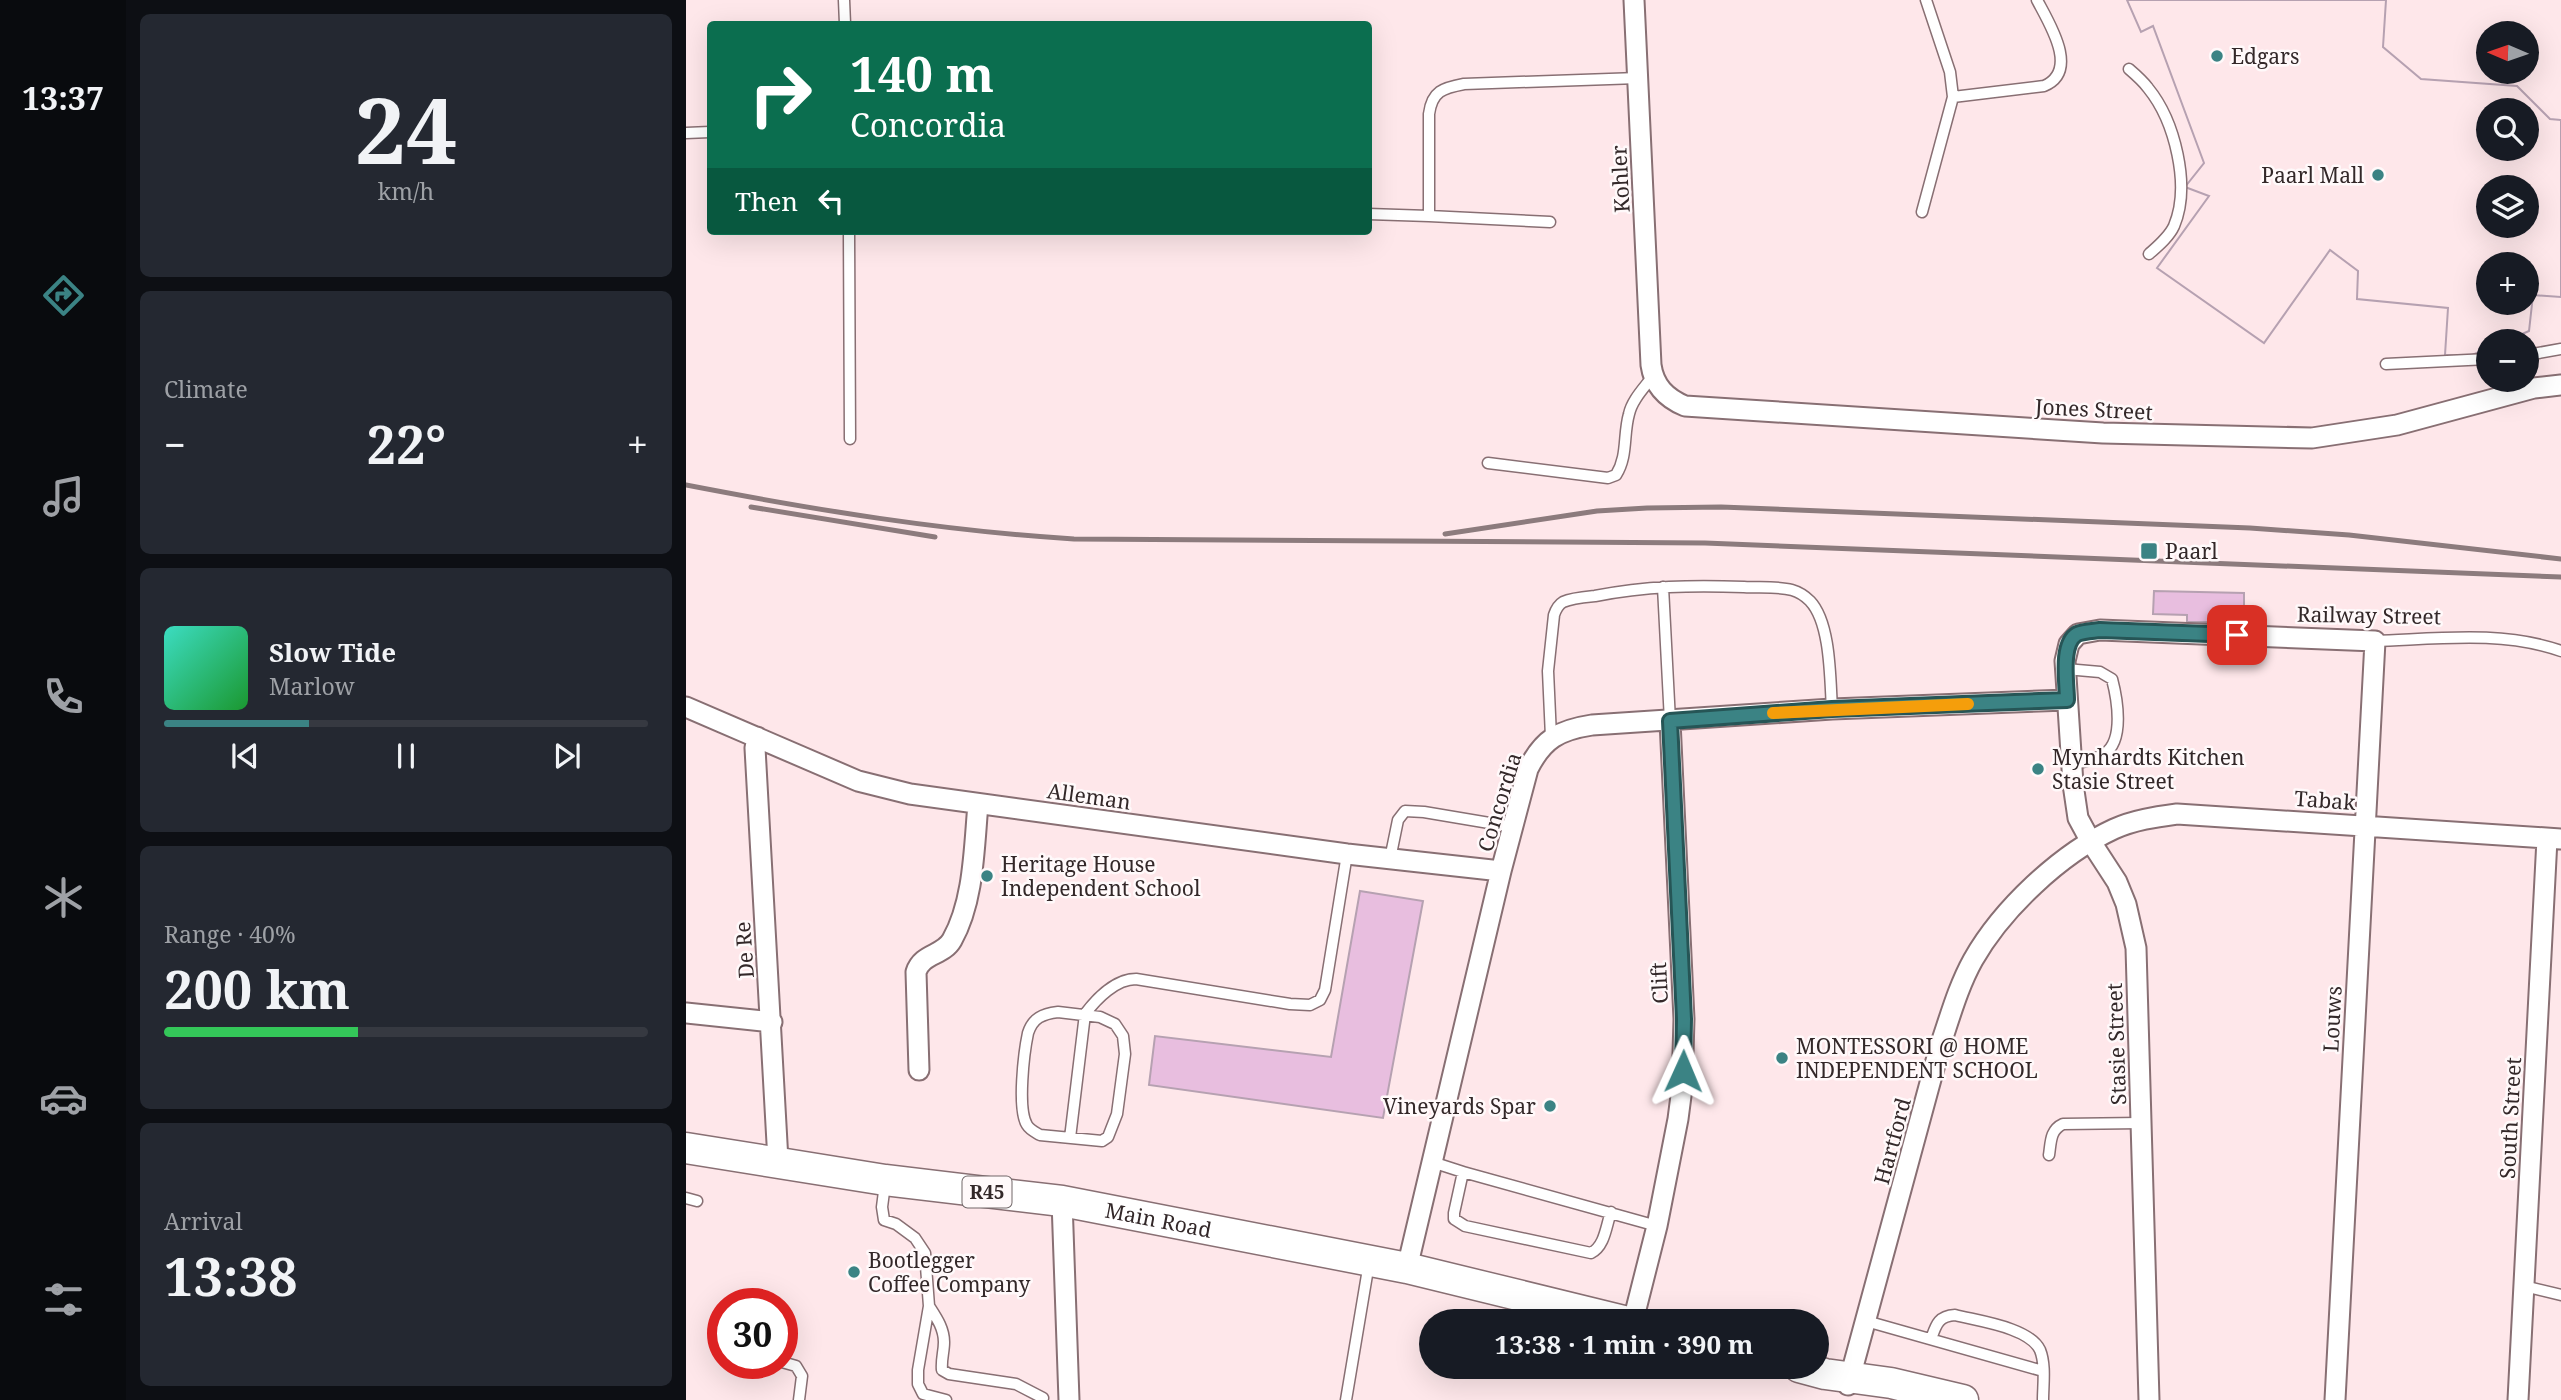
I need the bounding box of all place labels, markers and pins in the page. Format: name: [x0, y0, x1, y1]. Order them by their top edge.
place label: Edgars: [2231, 42, 2299, 70]
marker: Edgars: [2209, 48, 2225, 64]
place label: Paarl Mall: [2261, 161, 2364, 189]
marker: Paarl Mall: [2370, 167, 2386, 183]
place label: Paarl: [2165, 537, 2218, 565]
marker: Paarl: [2139, 541, 2159, 561]
pin: [2207, 605, 2267, 665]
place label: Mynhardts Kitchen Stasie Street: [2052, 743, 2245, 795]
marker: Mynhardts Kitchen Stasie Street: [2030, 761, 2046, 777]
place label: Heritage House Independent School: [1001, 850, 1201, 902]
marker: Heritage House Independent School: [979, 868, 995, 884]
place label: MONTESSORI @ HOME INDEPENDENT SCHOOL: [1796, 1032, 2038, 1084]
marker: MONTESSORI @ HOME INDEPENDENT SCHOOL: [1774, 1050, 1790, 1066]
place label: Vineyards Spar: [1383, 1092, 1536, 1120]
marker: Vineyards Spar: [1542, 1098, 1558, 1114]
place label: Bootlegger Coffee Company: [868, 1246, 1031, 1298]
marker: Bootlegger Coffee Company: [846, 1264, 862, 1280]

